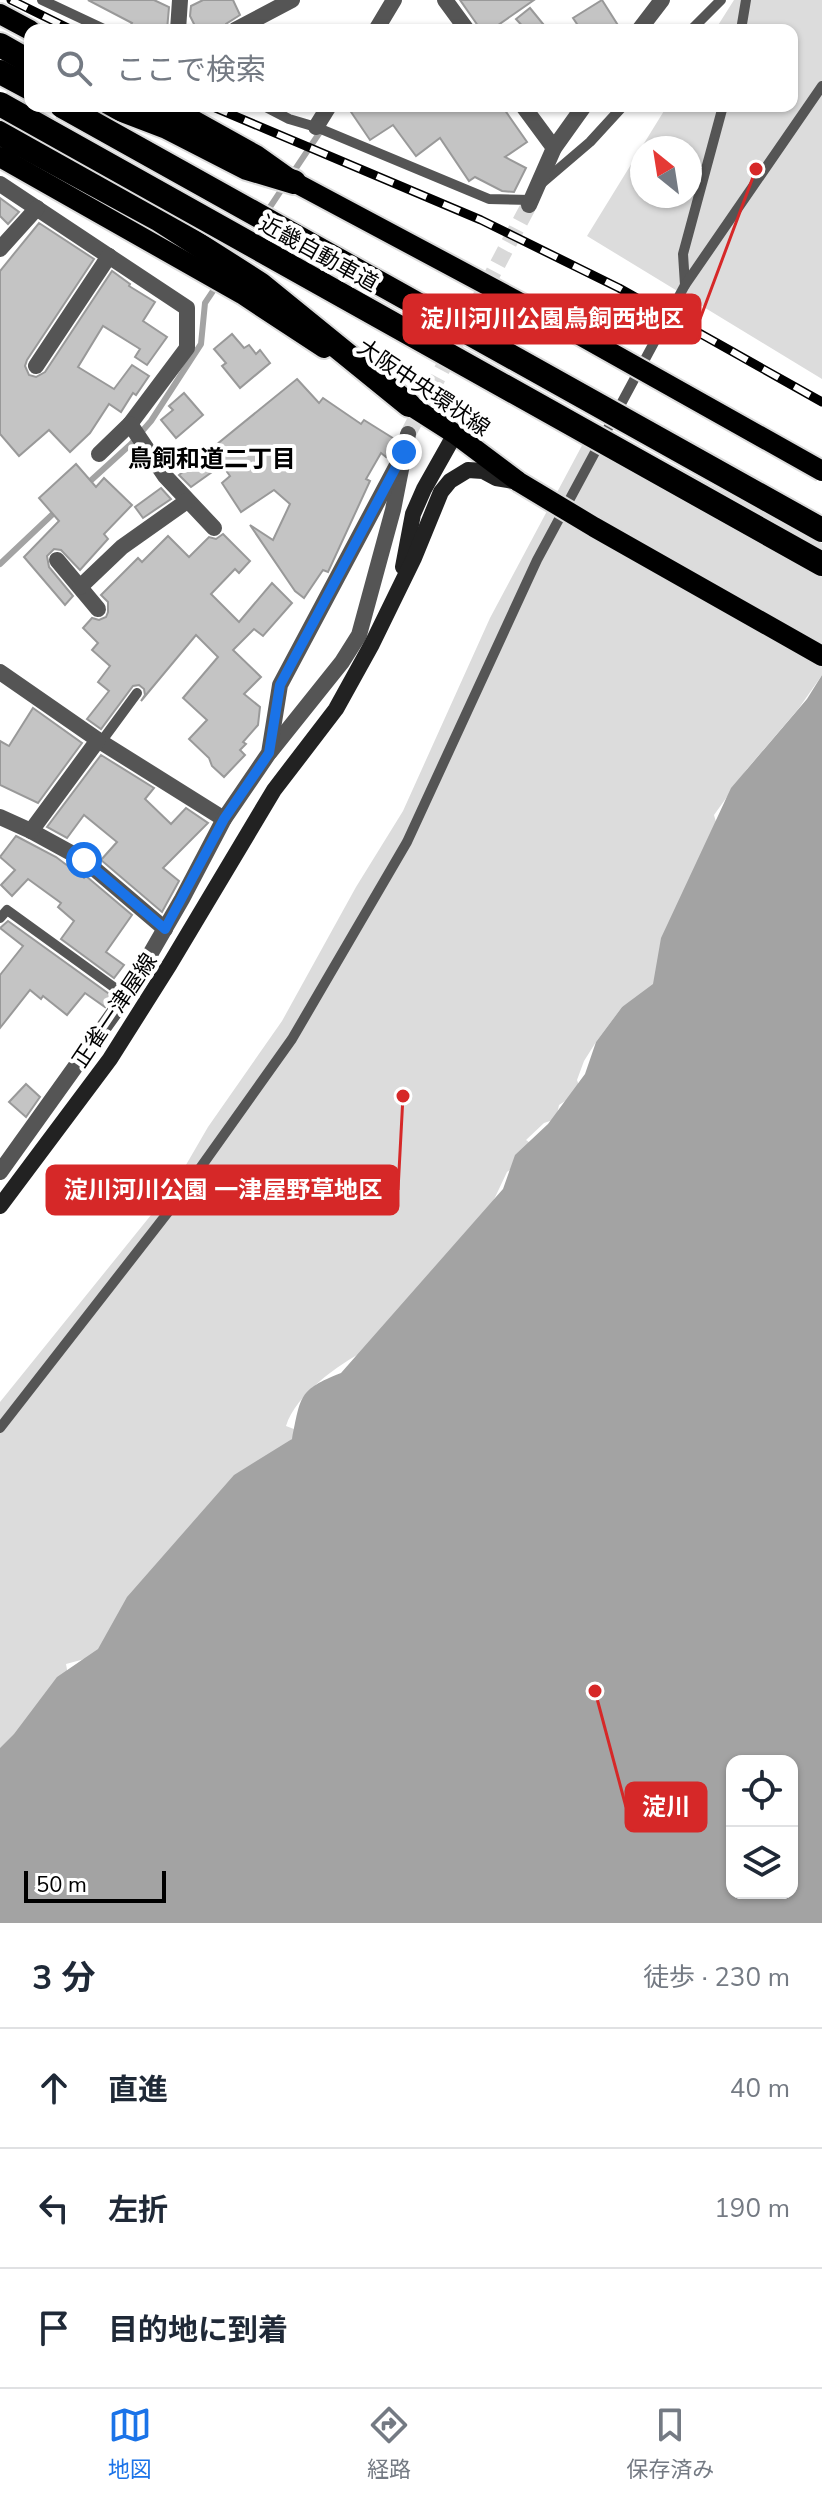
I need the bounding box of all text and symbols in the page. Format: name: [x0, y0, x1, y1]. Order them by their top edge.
search box: [24, 24, 798, 112]
icon: search: [52, 46, 96, 90]
text: ここで検索: [116, 50, 266, 91]
north arrow: [630, 136, 702, 208]
street label: 近畿自動車道: [254, 209, 384, 299]
callout: 淀川河川公園鳥飼西地区: [404, 295, 700, 343]
text: 淀川河川公園鳥飼西地区: [420, 303, 684, 335]
street label: 大阪中央環状線: [351, 332, 496, 443]
route end: [386, 434, 422, 470]
district label: 鳥飼和道二丁目: [128, 443, 296, 475]
route start: [66, 842, 102, 878]
street label: 正雀一津屋線: [65, 947, 164, 1074]
callout: 淀川河川公園 一津屋野草地区: [47, 1166, 398, 1214]
text: 淀川河川公園 一津屋野草地区: [64, 1174, 382, 1206]
map controls: [726, 1755, 798, 1899]
button: locate: [726, 1755, 798, 1827]
callout: 淀川: [626, 1783, 706, 1831]
text: 淀川: [642, 1791, 690, 1823]
button: layers: [726, 1827, 798, 1899]
scale bar: [24, 1867, 166, 1903]
text: 50 m: [36, 1870, 87, 1900]
text: 3 分: [32, 1955, 96, 2001]
text: 徒歩 · 230 m: [643, 1960, 790, 1995]
icon: ahead: [32, 2066, 76, 2110]
text: 直進: [108, 2070, 168, 2111]
text: 40 m: [730, 2071, 790, 2106]
icon: left: [32, 2186, 76, 2230]
text: 左折: [108, 2190, 168, 2231]
text: 190 m: [714, 2191, 790, 2226]
icon: arrive: [32, 2306, 76, 2350]
text: 目的地に到着: [108, 2310, 288, 2351]
tab: 地図: [108, 2403, 152, 2485]
tab: 経路: [367, 2403, 411, 2485]
tab: 保存済み: [626, 2403, 714, 2485]

